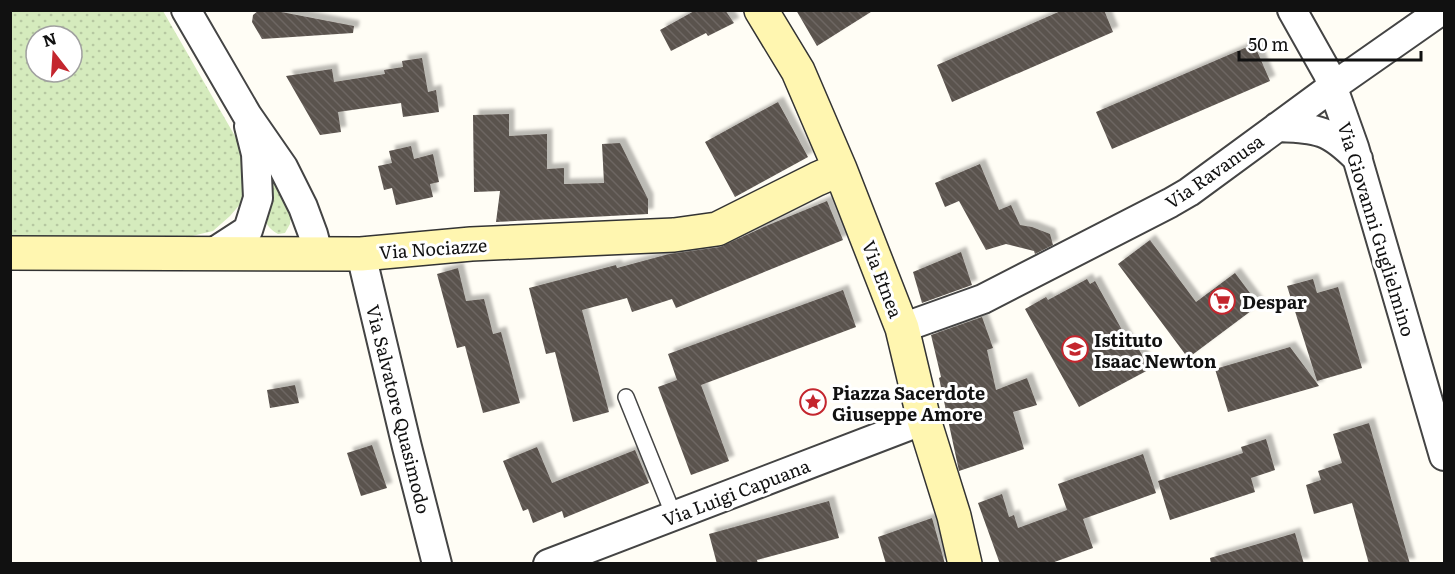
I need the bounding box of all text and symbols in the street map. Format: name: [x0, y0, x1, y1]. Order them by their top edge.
north arrow: [24, 24, 84, 84]
scale bar: [1239, 24, 1420, 62]
text: N: [39, 25, 59, 52]
text: 50 m: [1248, 30, 1289, 57]
street label: Via Giovanni Guglielmino: [1332, 118, 1422, 340]
street label: Via Ravanusa: [1159, 127, 1269, 215]
street label: Via Nociazze: [378, 231, 488, 265]
street label: Via Etnea: [856, 236, 910, 322]
supermarket icon: Despar: [1207, 286, 1237, 316]
place label: Despar: [1242, 288, 1307, 315]
street label: Via Salvatore Quasimodo: [360, 302, 438, 516]
place label: Istituto Isaac Newton: [1094, 326, 1217, 374]
school or university icon: Istituto Isaac Newton: [1060, 334, 1090, 364]
place label: Piazza Sacerdote Giuseppe Amore: [832, 379, 985, 427]
place icon: Piazza Sacerdote Giuseppe Amore: [798, 387, 828, 417]
street label: Via Luigi Capuana: [658, 451, 814, 533]

